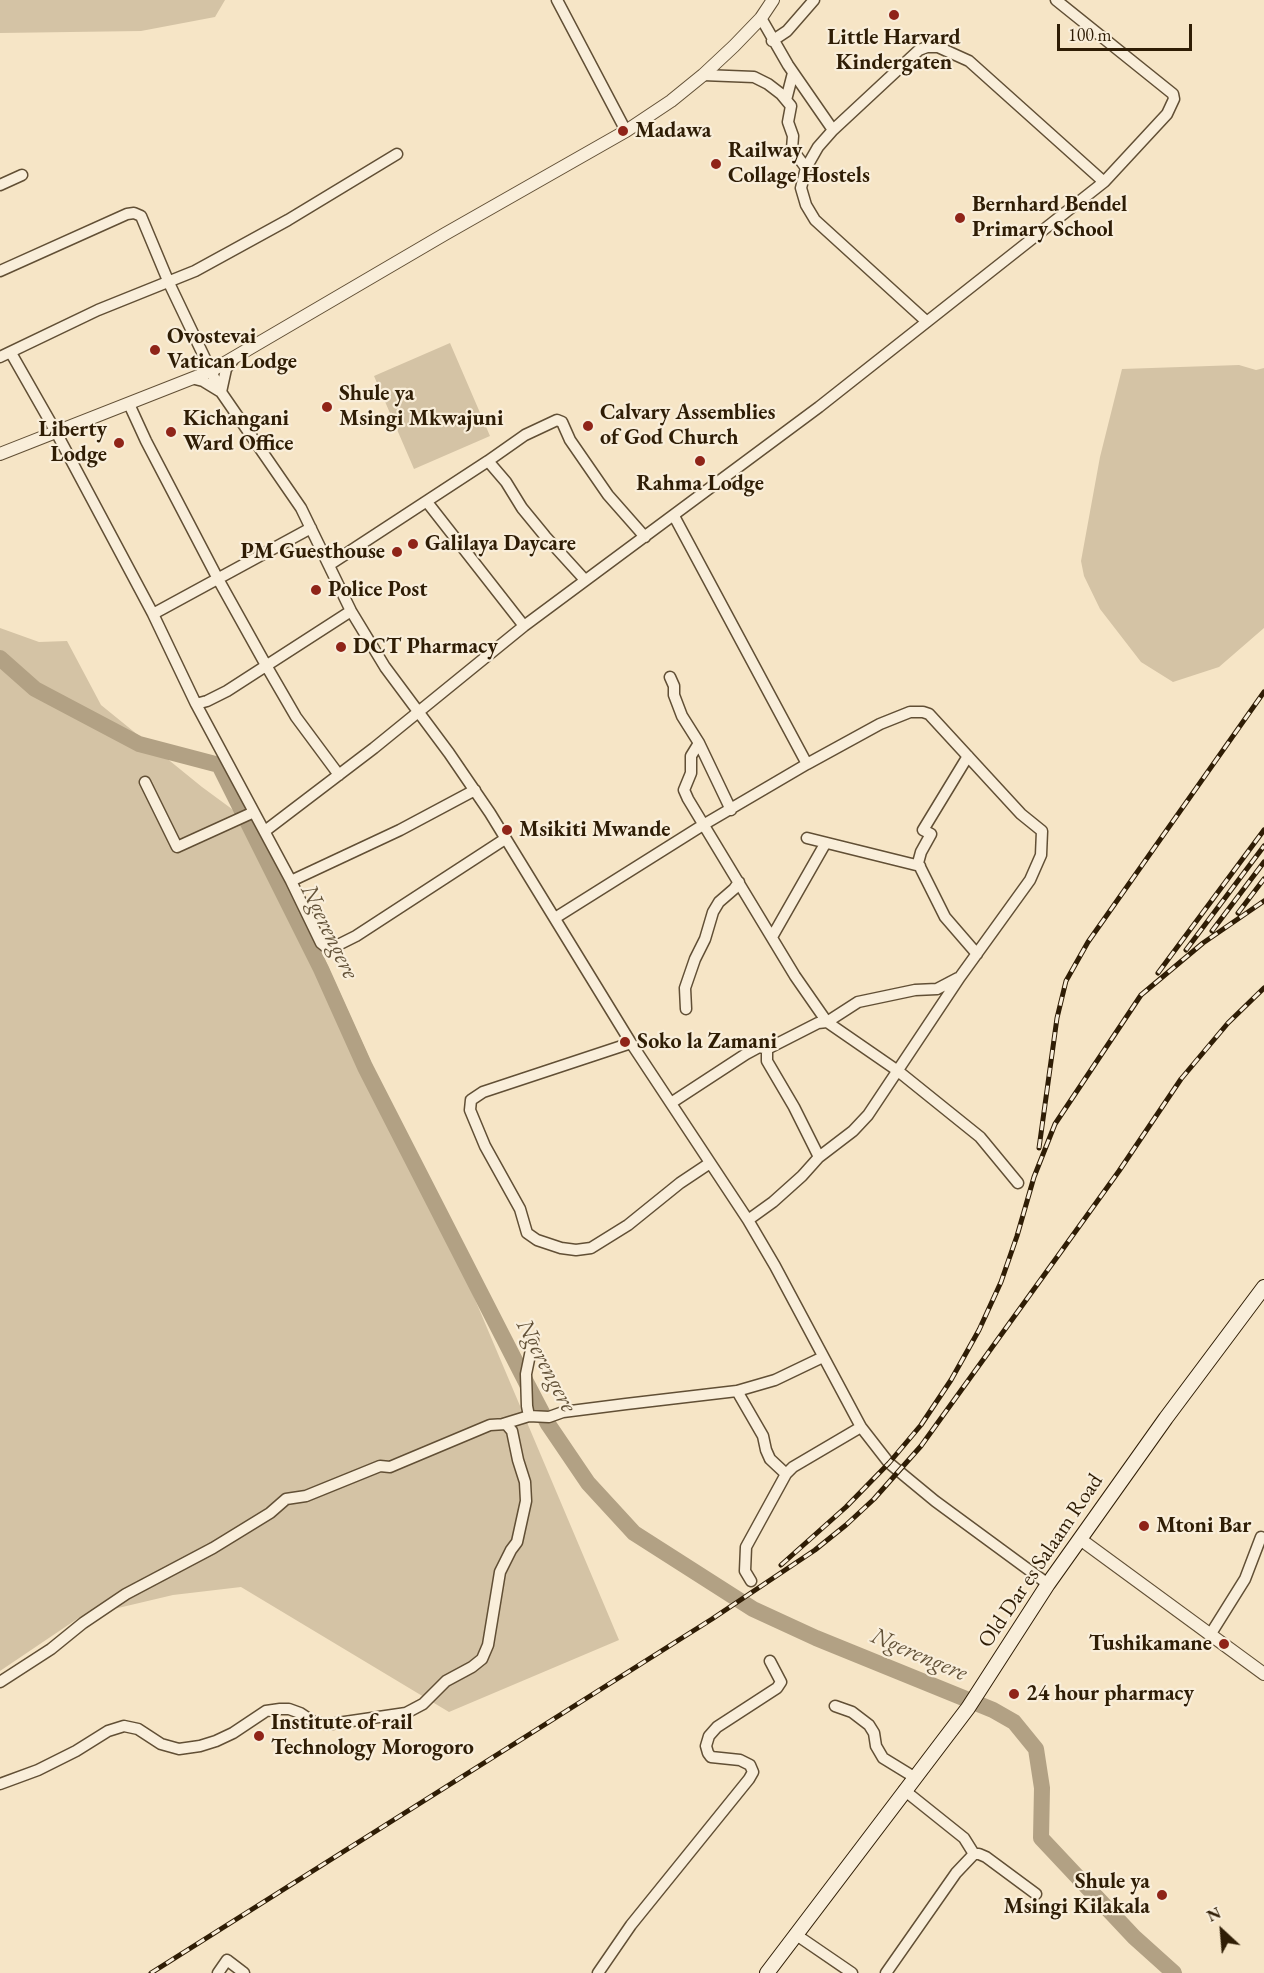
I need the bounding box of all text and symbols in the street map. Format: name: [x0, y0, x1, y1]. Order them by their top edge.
marker: Little Harvard Kindergaten: [887, 8, 901, 22]
scale bar: [1060, 12, 1195, 50]
text: 100 m: [1068, 23, 1112, 46]
place label: Little Harvard Kindergaten: [827, 25, 961, 76]
place label: Madawa: [635, 118, 711, 144]
marker: Madawa: [616, 124, 630, 138]
place label: Railway Collage Hostels: [728, 138, 870, 190]
marker: Railway Collage Hostels: [709, 157, 723, 171]
place label: Bernhard Bendel Primary School: [972, 192, 1127, 243]
marker: Bernhard Bendel Primary School: [953, 211, 967, 225]
place label: Ovostevai Vatican Lodge: [167, 324, 297, 376]
marker: Ovostevai Vatican Lodge: [148, 343, 162, 357]
place label: Shule ya Msingi Mkwajuni: [339, 381, 503, 433]
marker: Shule ya Msingi Mkwajuni: [320, 400, 334, 414]
place label: Calvary Assemblies of God Church: [600, 400, 775, 452]
place label: Kichangani Ward Office: [183, 406, 293, 458]
place label: Liberty Lodge: [39, 417, 107, 469]
marker: Calvary Assemblies of God Church: [581, 419, 595, 433]
marker: Kichangani Ward Office: [164, 425, 178, 439]
marker: Liberty Lodge: [112, 436, 126, 450]
marker: Rahma Lodge: [693, 454, 707, 468]
place label: Rahma Lodge: [636, 471, 764, 497]
place label: Galilaya Daycare: [425, 531, 576, 557]
marker: Galilaya Daycare: [406, 537, 420, 551]
place label: PM Guesthouse: [240, 539, 385, 565]
marker: PM Guesthouse: [390, 545, 404, 559]
place label: Police Post: [328, 577, 427, 603]
marker: Police Post: [309, 583, 323, 597]
place label: DCT Pharmacy: [353, 634, 498, 660]
marker: DCT Pharmacy: [334, 640, 348, 654]
place label: Msikiti Mwande: [519, 817, 670, 843]
marker: Msikiti Mwande: [500, 823, 514, 837]
water label: Ngerengere: [294, 880, 364, 984]
place label: Soko la Zamani: [637, 1029, 777, 1055]
marker: Soko la Zamani: [618, 1035, 632, 1049]
water label: Ngerengere: [509, 1314, 583, 1418]
street label: Old Dar es Salaam Road: [973, 1469, 1109, 1653]
place label: Mtoni Bar: [1156, 1513, 1251, 1539]
marker: Mtoni Bar: [1137, 1519, 1151, 1533]
water label: Ngerengere: [866, 1622, 972, 1688]
place label: Tushikamane: [1089, 1631, 1212, 1657]
marker: Tushikamane: [1217, 1637, 1231, 1651]
place label: 24 hour pharmacy: [1026, 1681, 1194, 1707]
marker: 24 hour pharmacy: [1007, 1687, 1021, 1701]
place label: Institute of rail Technology Morogoro: [271, 1710, 474, 1762]
marker: Institute of rail Technology Morogoro: [252, 1729, 266, 1743]
place label: Shule ya Msingi Kilakala: [1004, 1869, 1150, 1921]
marker: Shule ya Msingi Kilakala: [1155, 1888, 1169, 1902]
north arrow: [1192, 1901, 1252, 1961]
text: N: [1203, 1902, 1224, 1927]

